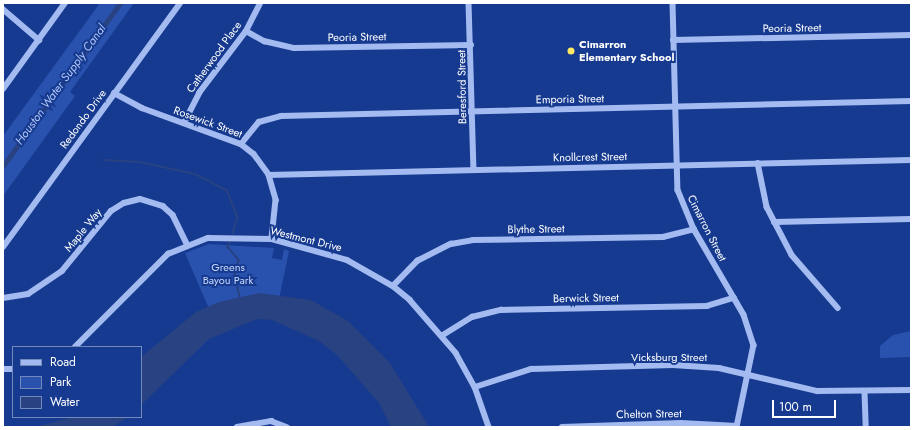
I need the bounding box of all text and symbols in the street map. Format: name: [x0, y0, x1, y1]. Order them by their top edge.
street label: Catherwood Place: [184, 19, 244, 95]
street label: Peoria Street: [762, 21, 822, 35]
water label: Houston Water Supply Canal: [13, 22, 109, 148]
street label: Peoria Street: [327, 30, 387, 44]
place label: Cimarron Elementary School: [579, 38, 674, 64]
marker: Cimarron Elementary School: [566, 46, 576, 56]
street label: Beresford Street: [455, 50, 469, 124]
street label: Redondo Drive: [57, 87, 109, 151]
street label: Emporia Street: [536, 92, 604, 106]
street label: Rosewick Street: [172, 103, 244, 141]
street label: Knollcrest Street: [553, 150, 627, 164]
street label: Cimarron Street: [685, 192, 729, 264]
street label: Maple Way: [62, 206, 104, 254]
street label: Blythe Street: [507, 222, 565, 236]
street label: Westmont Drive: [269, 224, 343, 254]
park label: Greens Bayou Park: [203, 261, 253, 287]
street label: Berwick Street: [553, 291, 619, 305]
legend: [12, 346, 142, 418]
street label: Vicksburg Street: [631, 350, 707, 364]
text: Road: [50, 353, 76, 371]
text: Park: [50, 373, 71, 391]
scale bar: [774, 392, 838, 418]
text: Water: [50, 393, 80, 411]
text: 100 m: [779, 398, 812, 416]
street label: Chelton Street: [616, 407, 682, 421]

